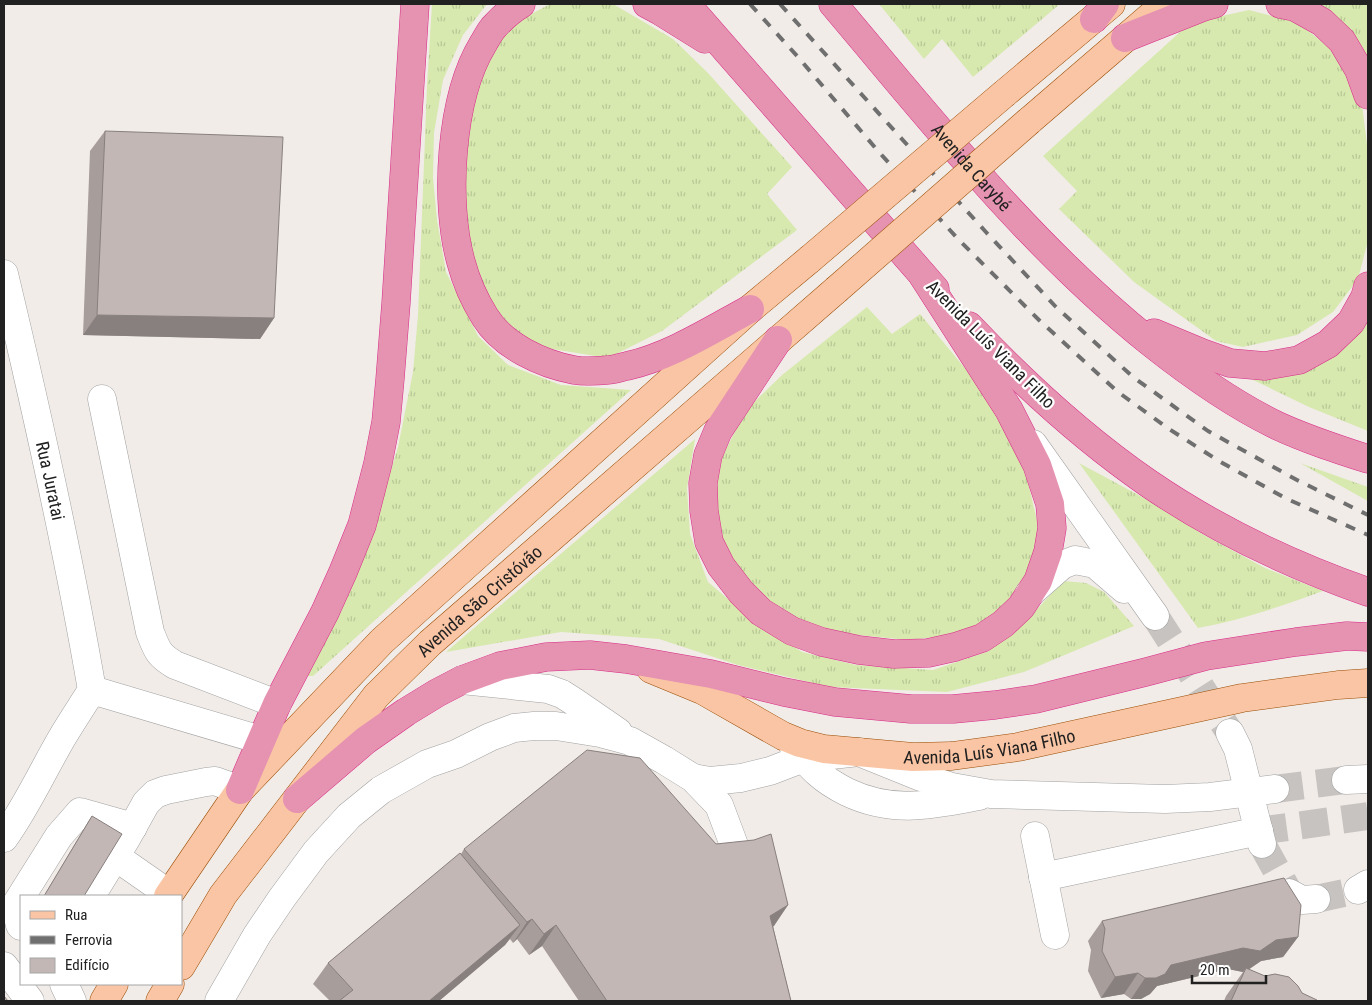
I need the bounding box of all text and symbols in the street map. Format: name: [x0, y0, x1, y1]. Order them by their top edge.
street label: Avenida Carybé: [927, 119, 1016, 215]
street label: Avenida Luís Viana Filho: [922, 275, 1060, 413]
street label: Rua Juratai: [32, 439, 70, 522]
street label: Avenida São Cristóvão: [412, 540, 546, 661]
street label: Avenida Luís Viana Filho: [903, 724, 1077, 768]
legend: [20, 895, 182, 985]
text: Rua: [65, 906, 87, 924]
text: Ferrovia: [65, 931, 113, 949]
scale bar: [1192, 952, 1266, 984]
text: Edifício: [65, 956, 109, 974]
text: 20 m: [1200, 961, 1230, 979]

